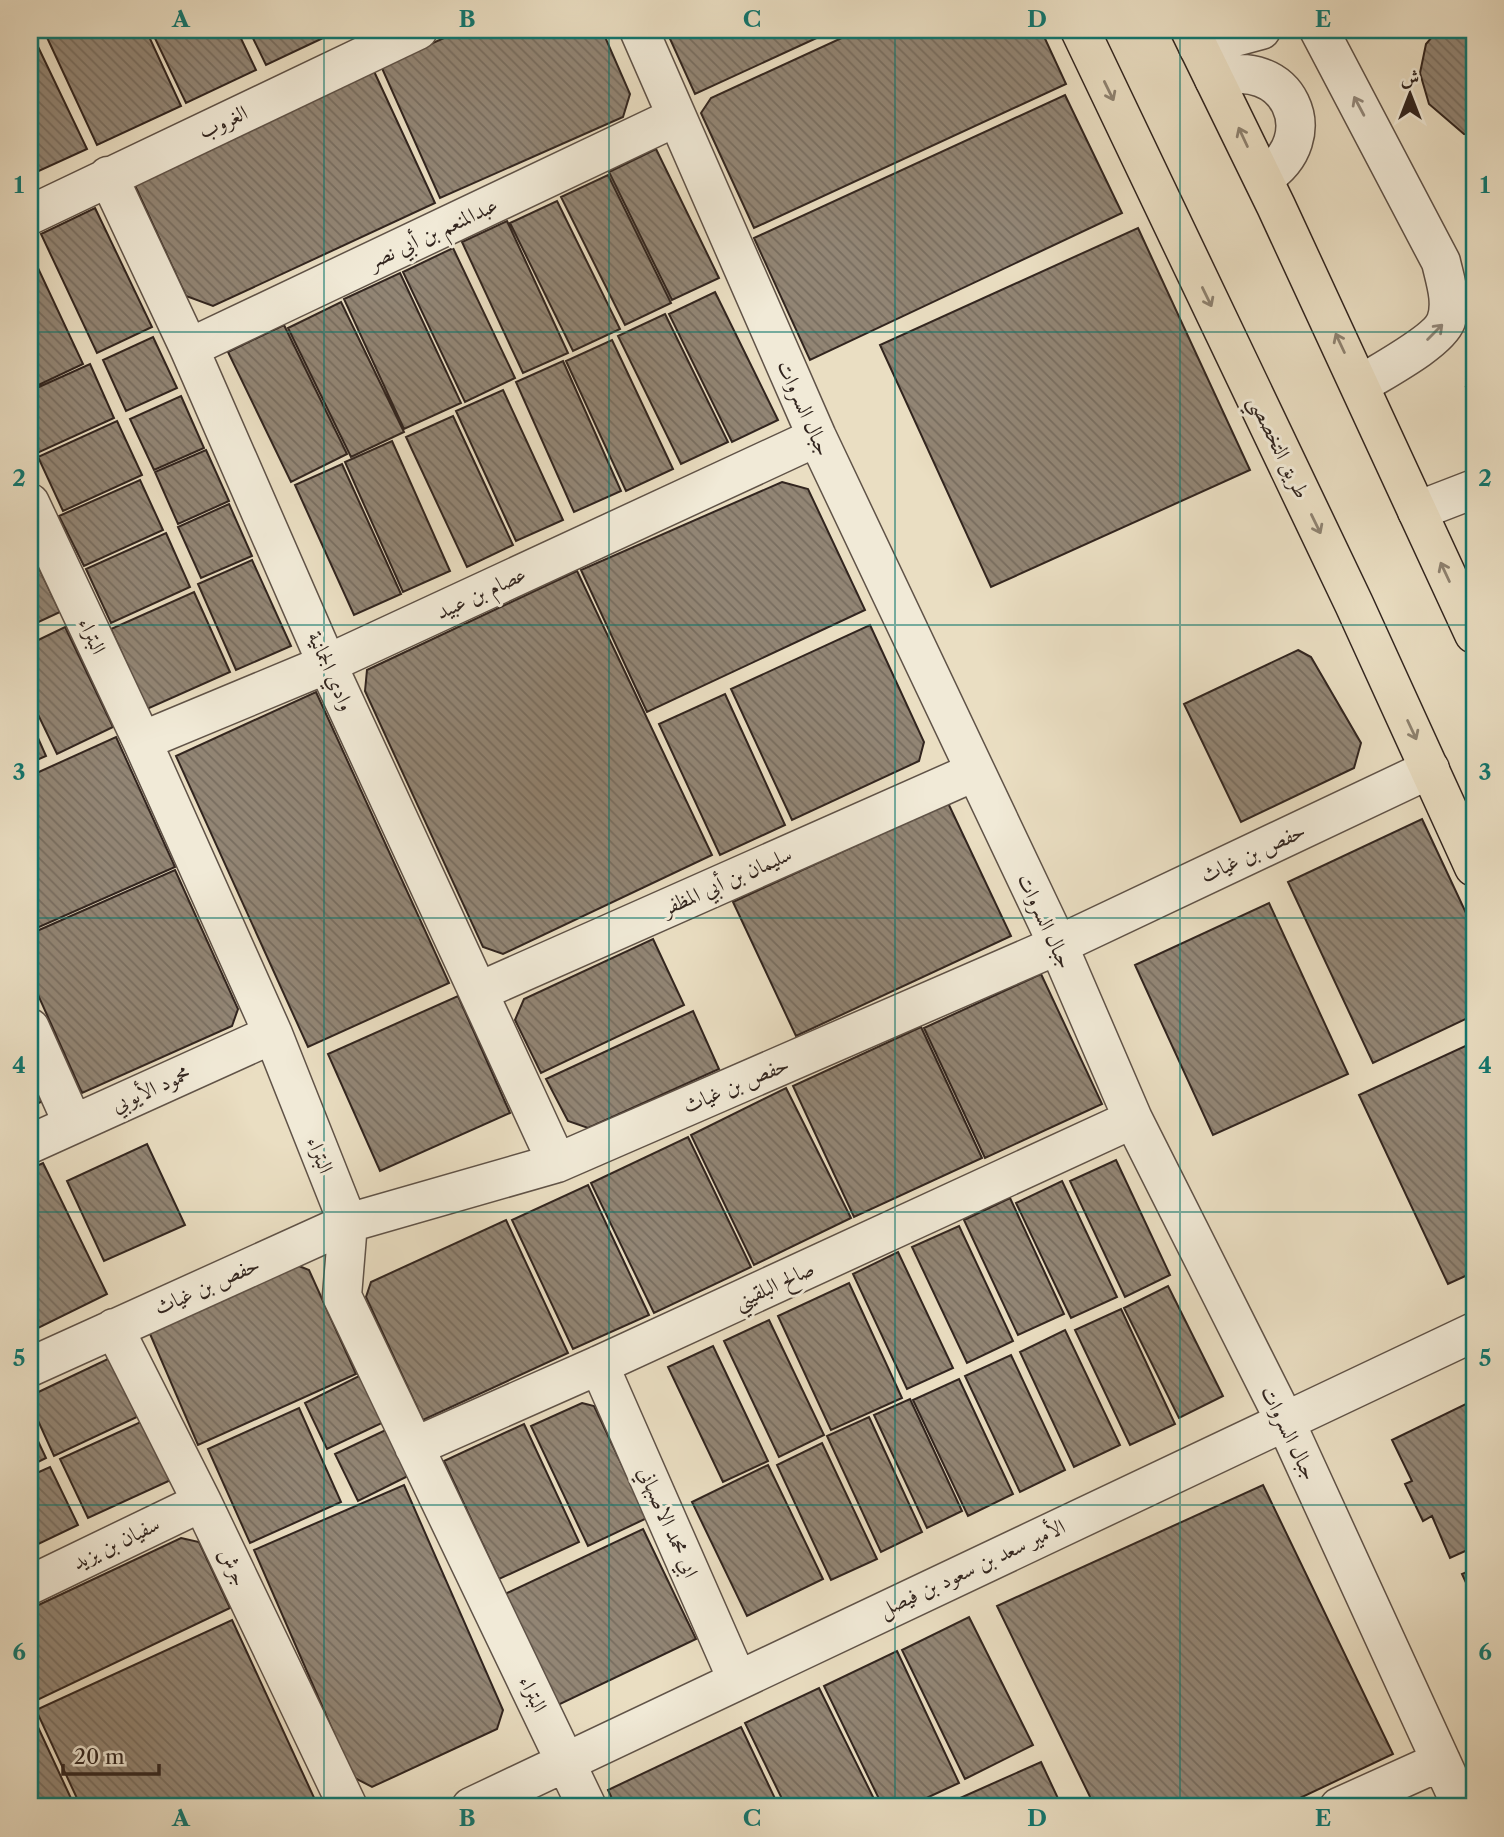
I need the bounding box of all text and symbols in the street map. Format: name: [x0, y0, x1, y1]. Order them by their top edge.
text: A: [171, 5, 191, 33]
text: B: [458, 5, 476, 33]
text: C: [743, 5, 761, 33]
text: D: [1027, 5, 1047, 33]
text: E: [1315, 5, 1331, 33]
north arrow: [1374, 60, 1444, 130]
text: ش: [1401, 66, 1419, 89]
one-way arrow: [1103, 80, 1117, 101]
one-way arrow: [1352, 96, 1365, 117]
street label: الغروب: [194, 99, 252, 145]
one-way arrow: [1236, 127, 1249, 148]
text: 1: [14, 171, 25, 199]
text: 1: [1480, 171, 1491, 199]
street label: عبدالمنعم بن أبي نصر: [361, 190, 505, 282]
one-way arrow: [1201, 286, 1215, 307]
one-way arrow: [1427, 324, 1444, 341]
one-way arrow: [1333, 333, 1346, 354]
street label: جبال السروات: [770, 356, 837, 460]
street label: طريق التخصصي: [1237, 391, 1315, 506]
text: 2: [12, 464, 26, 492]
text: 2: [1478, 464, 1492, 492]
one-way arrow: [1310, 513, 1323, 534]
street label: عصام بن عبيد: [432, 561, 532, 630]
one-way arrow: [1438, 562, 1452, 583]
street label: البتراء: [72, 614, 112, 658]
street label: وادي الجمانية: [299, 627, 360, 716]
one-way arrow: [1406, 719, 1419, 740]
text: 3: [13, 758, 26, 786]
text: 3: [1479, 758, 1492, 786]
street label: حفص بن غياث: [1196, 817, 1310, 890]
street label: سليمان بن أبي المظفر: [655, 839, 798, 926]
street label: جبال السروات: [1011, 869, 1078, 973]
text: 4: [12, 1051, 26, 1079]
street label: حفص بن غياث: [679, 1051, 793, 1120]
text: 4: [1478, 1051, 1492, 1079]
street label: محمود الأيوبي: [107, 1058, 196, 1122]
street label: البتراء: [301, 1133, 339, 1177]
street label: حفص بن غياث: [150, 1251, 264, 1322]
street label: صالح البلقيني: [730, 1255, 821, 1321]
text: 5: [13, 1344, 25, 1372]
text: 5: [1479, 1344, 1491, 1372]
street label: جبال السروات: [1254, 1381, 1323, 1485]
street label: ابي محمد الاصبهاني: [628, 1462, 704, 1583]
street label: سفيان بن يزيد: [68, 1511, 164, 1575]
street label: الأمير سعد بن سعود بن فيصل: [874, 1512, 1070, 1624]
street label: جرش: [213, 1544, 253, 1590]
text: 6: [12, 1638, 26, 1666]
text: 6: [1478, 1638, 1492, 1666]
street label: البتراء: [513, 1671, 553, 1717]
scale bar: [63, 1732, 159, 1776]
text: 20 m: [74, 1744, 125, 1769]
text: A: [171, 1804, 191, 1832]
text: B: [458, 1804, 476, 1832]
text: C: [743, 1804, 761, 1832]
text: D: [1027, 1804, 1047, 1832]
text: E: [1315, 1804, 1331, 1832]

